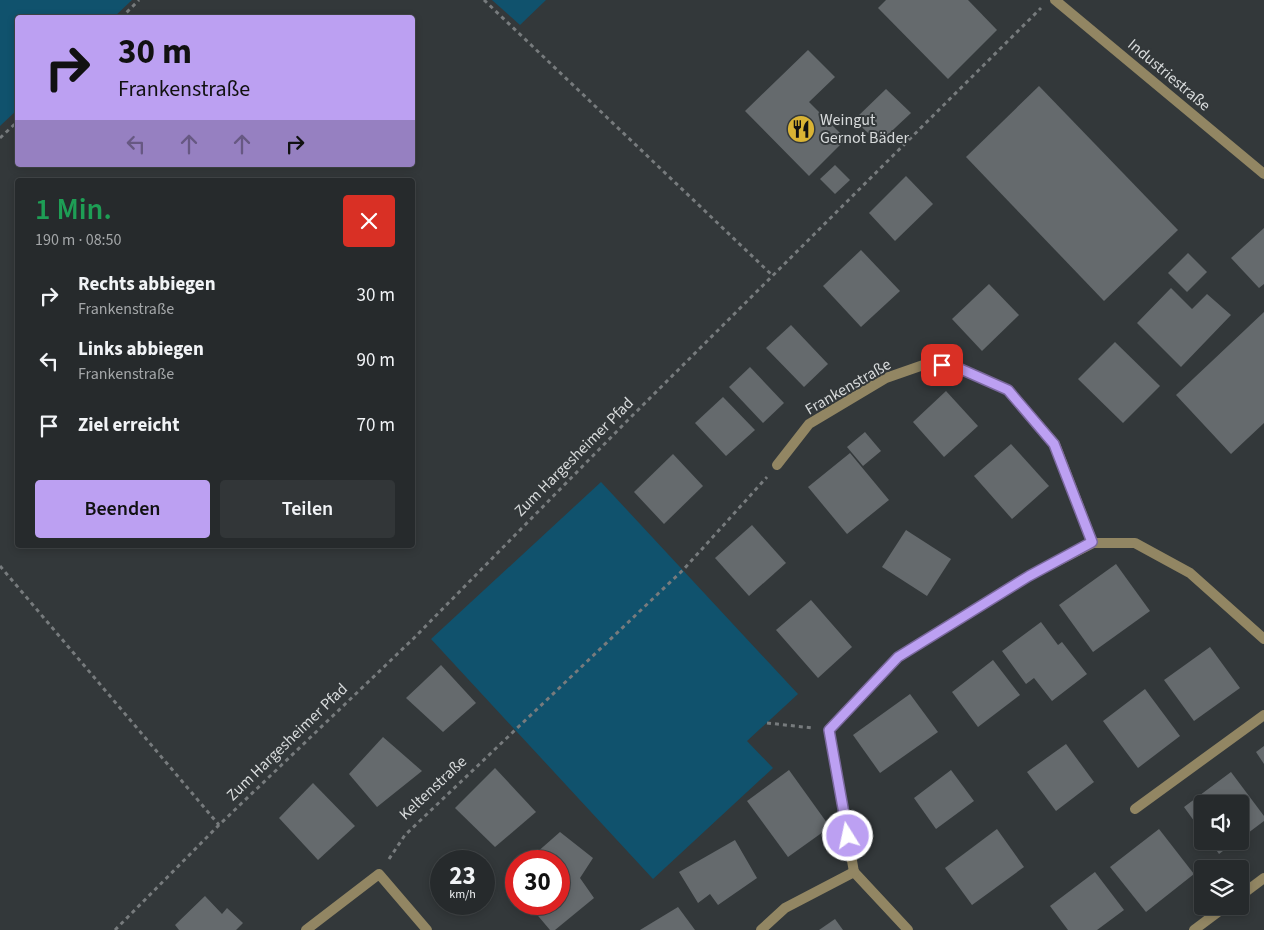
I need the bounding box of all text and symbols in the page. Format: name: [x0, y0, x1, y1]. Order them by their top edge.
text: 30 m: [118, 27, 192, 77]
street label: Industriestraße: [1123, 34, 1215, 116]
icon: right: [35, 35, 100, 100]
text: Frankenstraße: [118, 73, 250, 105]
place label: Weingut Gernot Bäder: [820, 109, 909, 149]
restaurant icon: Weingut Gernot Bäder: [786, 114, 816, 144]
icon: left: [122, 130, 150, 158]
icon: ahead: [175, 130, 203, 158]
icon: ahead: [228, 130, 256, 158]
icon: right: [281, 130, 309, 158]
text: 1 Min.: [35, 188, 112, 231]
button: close: [343, 195, 395, 247]
text: 190 m · 08:50: [35, 229, 122, 251]
text: Rechts abbiegen: [78, 271, 216, 298]
icon: right: [35, 282, 63, 310]
text: 30 m: [357, 282, 395, 309]
text: Frankenstraße: [78, 298, 174, 320]
text: Links abbiegen: [78, 336, 204, 363]
pin: [921, 344, 963, 386]
icon: left: [35, 347, 63, 375]
text: 90 m: [357, 347, 395, 374]
icon: arrive: [928, 351, 956, 379]
street label: Frankenstraße: [801, 353, 895, 421]
text: Frankenstraße: [78, 363, 174, 385]
street label: Zum Hargesheimer Pfad: [509, 392, 639, 522]
icon: arrive: [35, 412, 63, 440]
text: Ziel erreicht: [78, 412, 179, 439]
text: 70 m: [357, 412, 395, 439]
button: Beenden: [35, 480, 210, 538]
button: Teilen: [220, 480, 395, 538]
street label: Zum Hargesheimer Pfad: [222, 678, 352, 806]
street label: Keltenstraße: [394, 751, 472, 825]
map controls: [1194, 795, 1249, 915]
button: sound: [1194, 795, 1249, 850]
position arrow: [821, 809, 873, 861]
speed limit sign: 30: [505, 850, 570, 915]
text: 23: [449, 858, 476, 894]
button: layers: [1194, 860, 1249, 915]
text: km/h: [449, 886, 476, 903]

